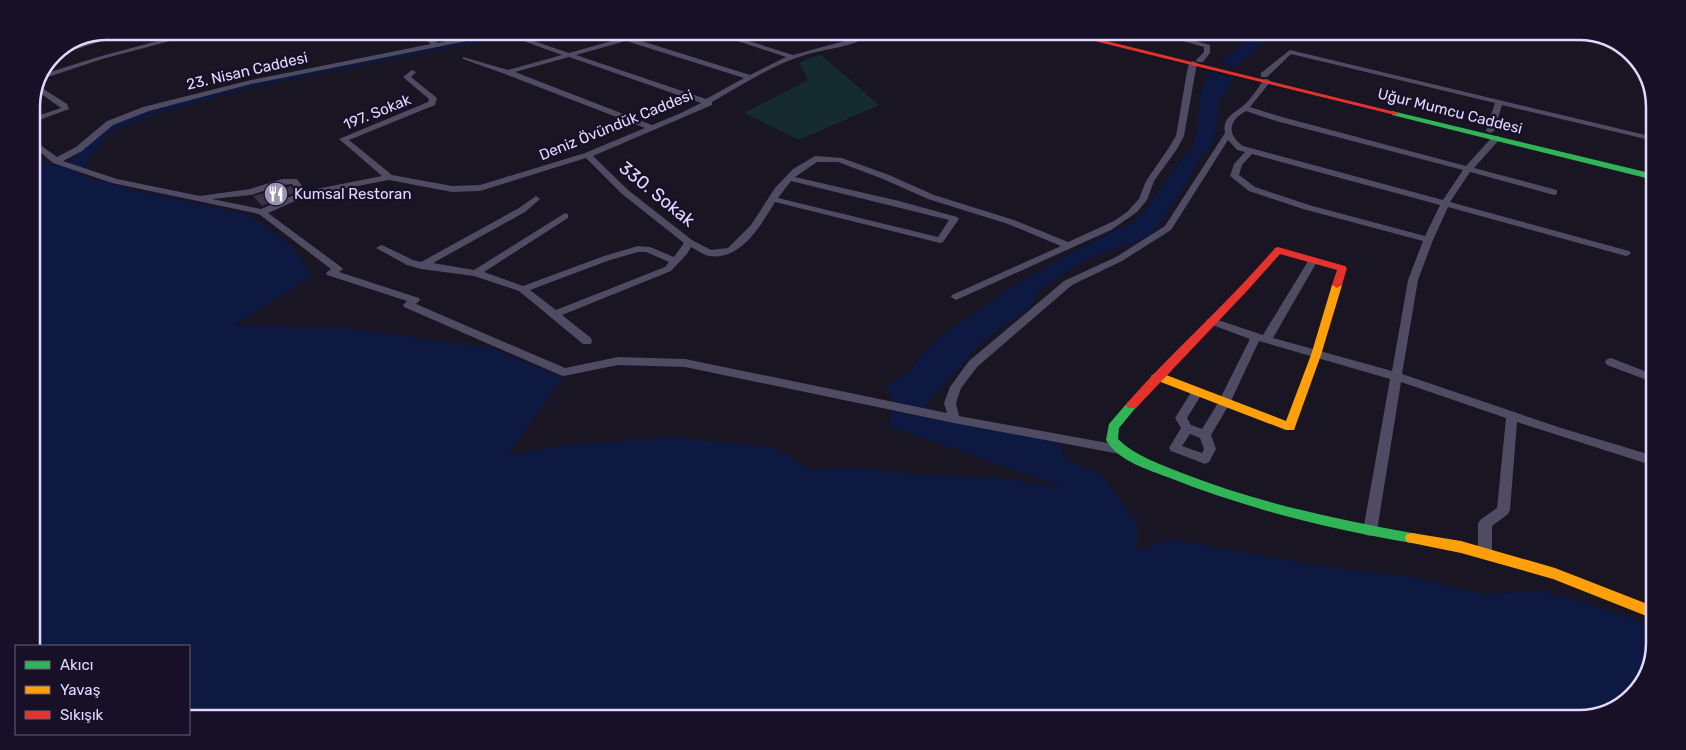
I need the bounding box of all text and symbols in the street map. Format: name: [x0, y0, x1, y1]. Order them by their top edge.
street label: 23. Nisan Caddesi: [185, 48, 309, 94]
street label: Uğur Mumcu Caddesi: [1376, 84, 1524, 138]
street label: Deniz Övündük Caddesi: [536, 86, 696, 164]
street label: 197. Sokak: [341, 90, 414, 134]
street label: 330. Sokak: [614, 157, 700, 232]
restaurant icon: Kumsal Restoran: [263, 181, 289, 207]
place label: Kumsal Restoran: [294, 185, 412, 203]
legend: [15, 645, 190, 735]
text: Akıcı: [60, 656, 93, 674]
text: Yavaş: [60, 681, 101, 699]
text: Sıkışık: [60, 706, 104, 724]

